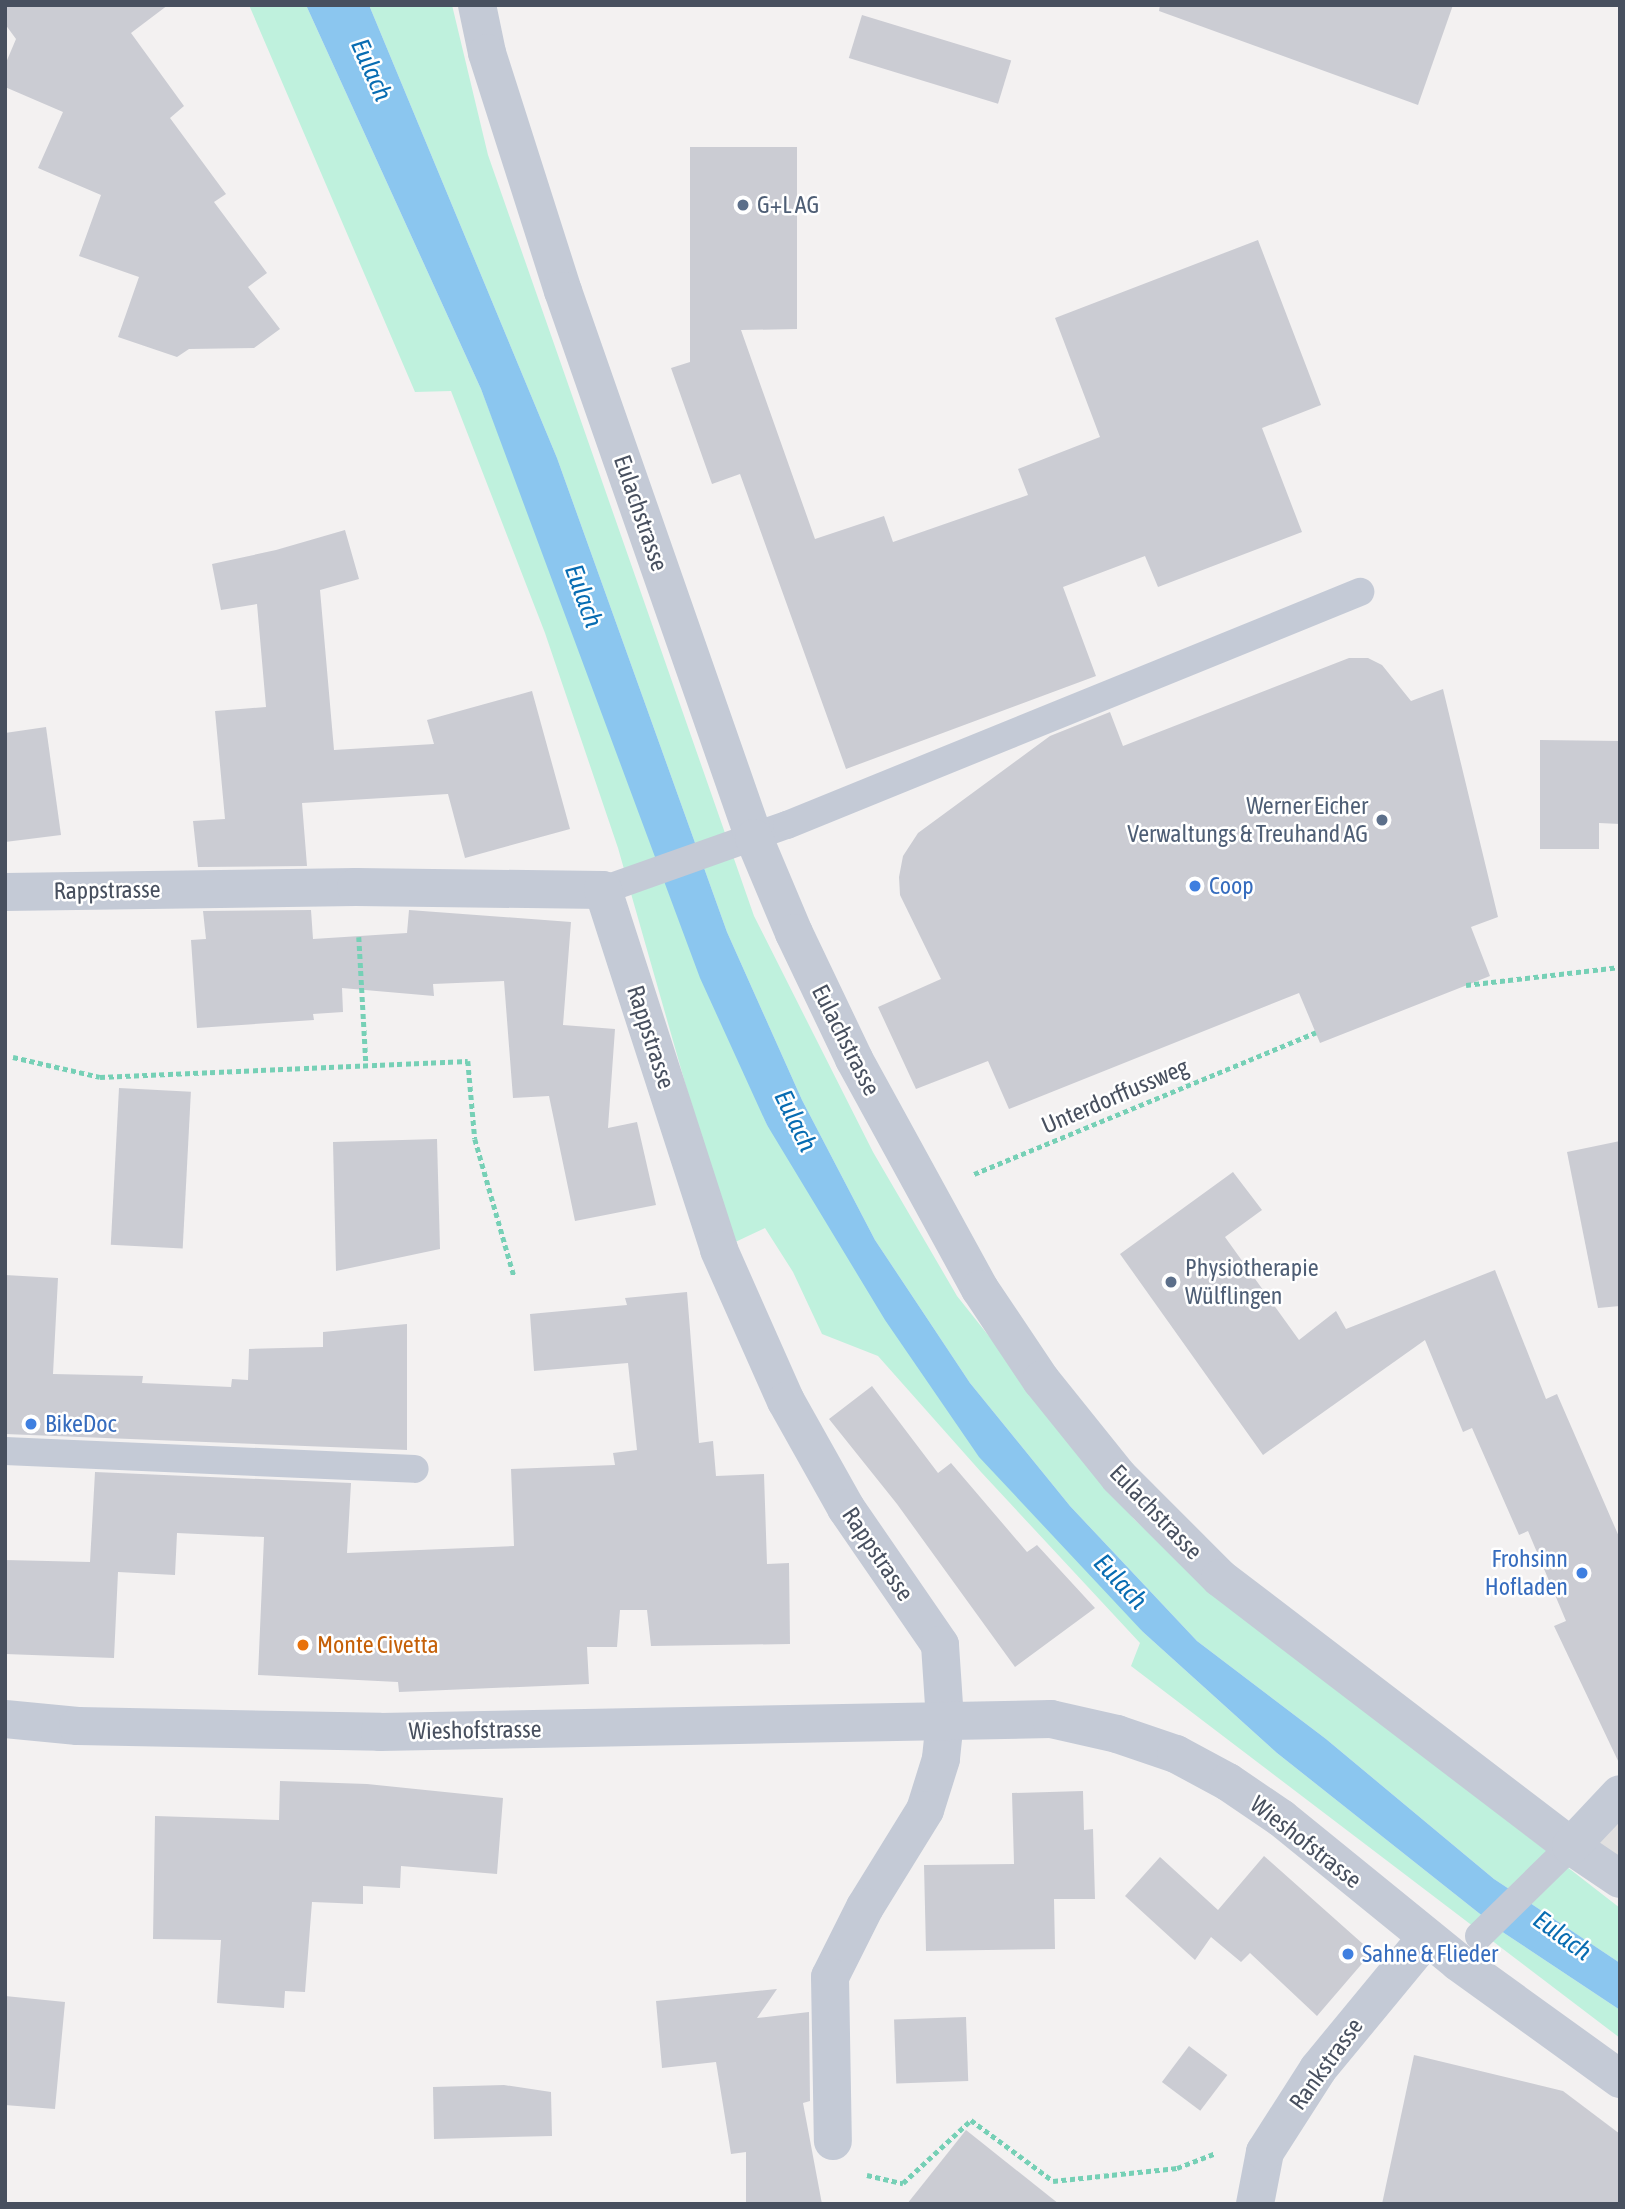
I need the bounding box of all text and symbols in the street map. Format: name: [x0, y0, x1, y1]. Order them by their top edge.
water label: Eulach: [344, 34, 398, 106]
place label: G+L AG: [757, 191, 819, 219]
marker: G+L AG: [735, 197, 751, 213]
street label: Eulachstrasse: [608, 451, 674, 575]
water label: Eulach: [557, 560, 609, 632]
place label: Werner Eicher Verwaltungs & Treuhand AG: [1127, 792, 1368, 848]
marker: Werner Eicher Verwaltungs & Treuhand AG: [1374, 812, 1390, 828]
place label: Coop: [1209, 872, 1254, 900]
street label: Rappstrasse: [53, 875, 161, 905]
marker: Coop: [1187, 878, 1203, 894]
street label: Eulachstrasse: [806, 980, 886, 1100]
street label: Rappstrasse: [621, 982, 681, 1092]
street label: Unterdorffussweg: [1037, 1052, 1193, 1140]
water label: Eulach: [767, 1085, 823, 1157]
place label: Physiotherapie Wülflingen: [1185, 1254, 1319, 1310]
marker: Physiotherapie Wülflingen: [1163, 1274, 1179, 1290]
place label: BikeDoc: [45, 1410, 116, 1438]
marker: BikeDoc: [23, 1416, 39, 1432]
street label: Eulachstrasse: [1104, 1459, 1208, 1565]
street label: Rappstrasse: [836, 1502, 920, 1606]
place label: Frohsinn Hofladen: [1485, 1545, 1568, 1601]
water label: Eulach: [1087, 1548, 1153, 1616]
marker: Frohsinn Hofladen: [1574, 1565, 1590, 1581]
place label: Monte Civetta: [317, 1631, 439, 1659]
marker: Monte Civetta: [295, 1637, 311, 1653]
street label: Wieshofstrasse: [408, 1714, 542, 1746]
street label: Wieshofstrasse: [1245, 1790, 1367, 1894]
water label: Eulach: [1527, 1904, 1597, 1968]
place label: Sahne & Flieder: [1362, 1940, 1498, 1968]
marker: Sahne & Flieder: [1340, 1946, 1356, 1962]
street label: Rankstrasse: [1283, 2013, 1369, 2115]

